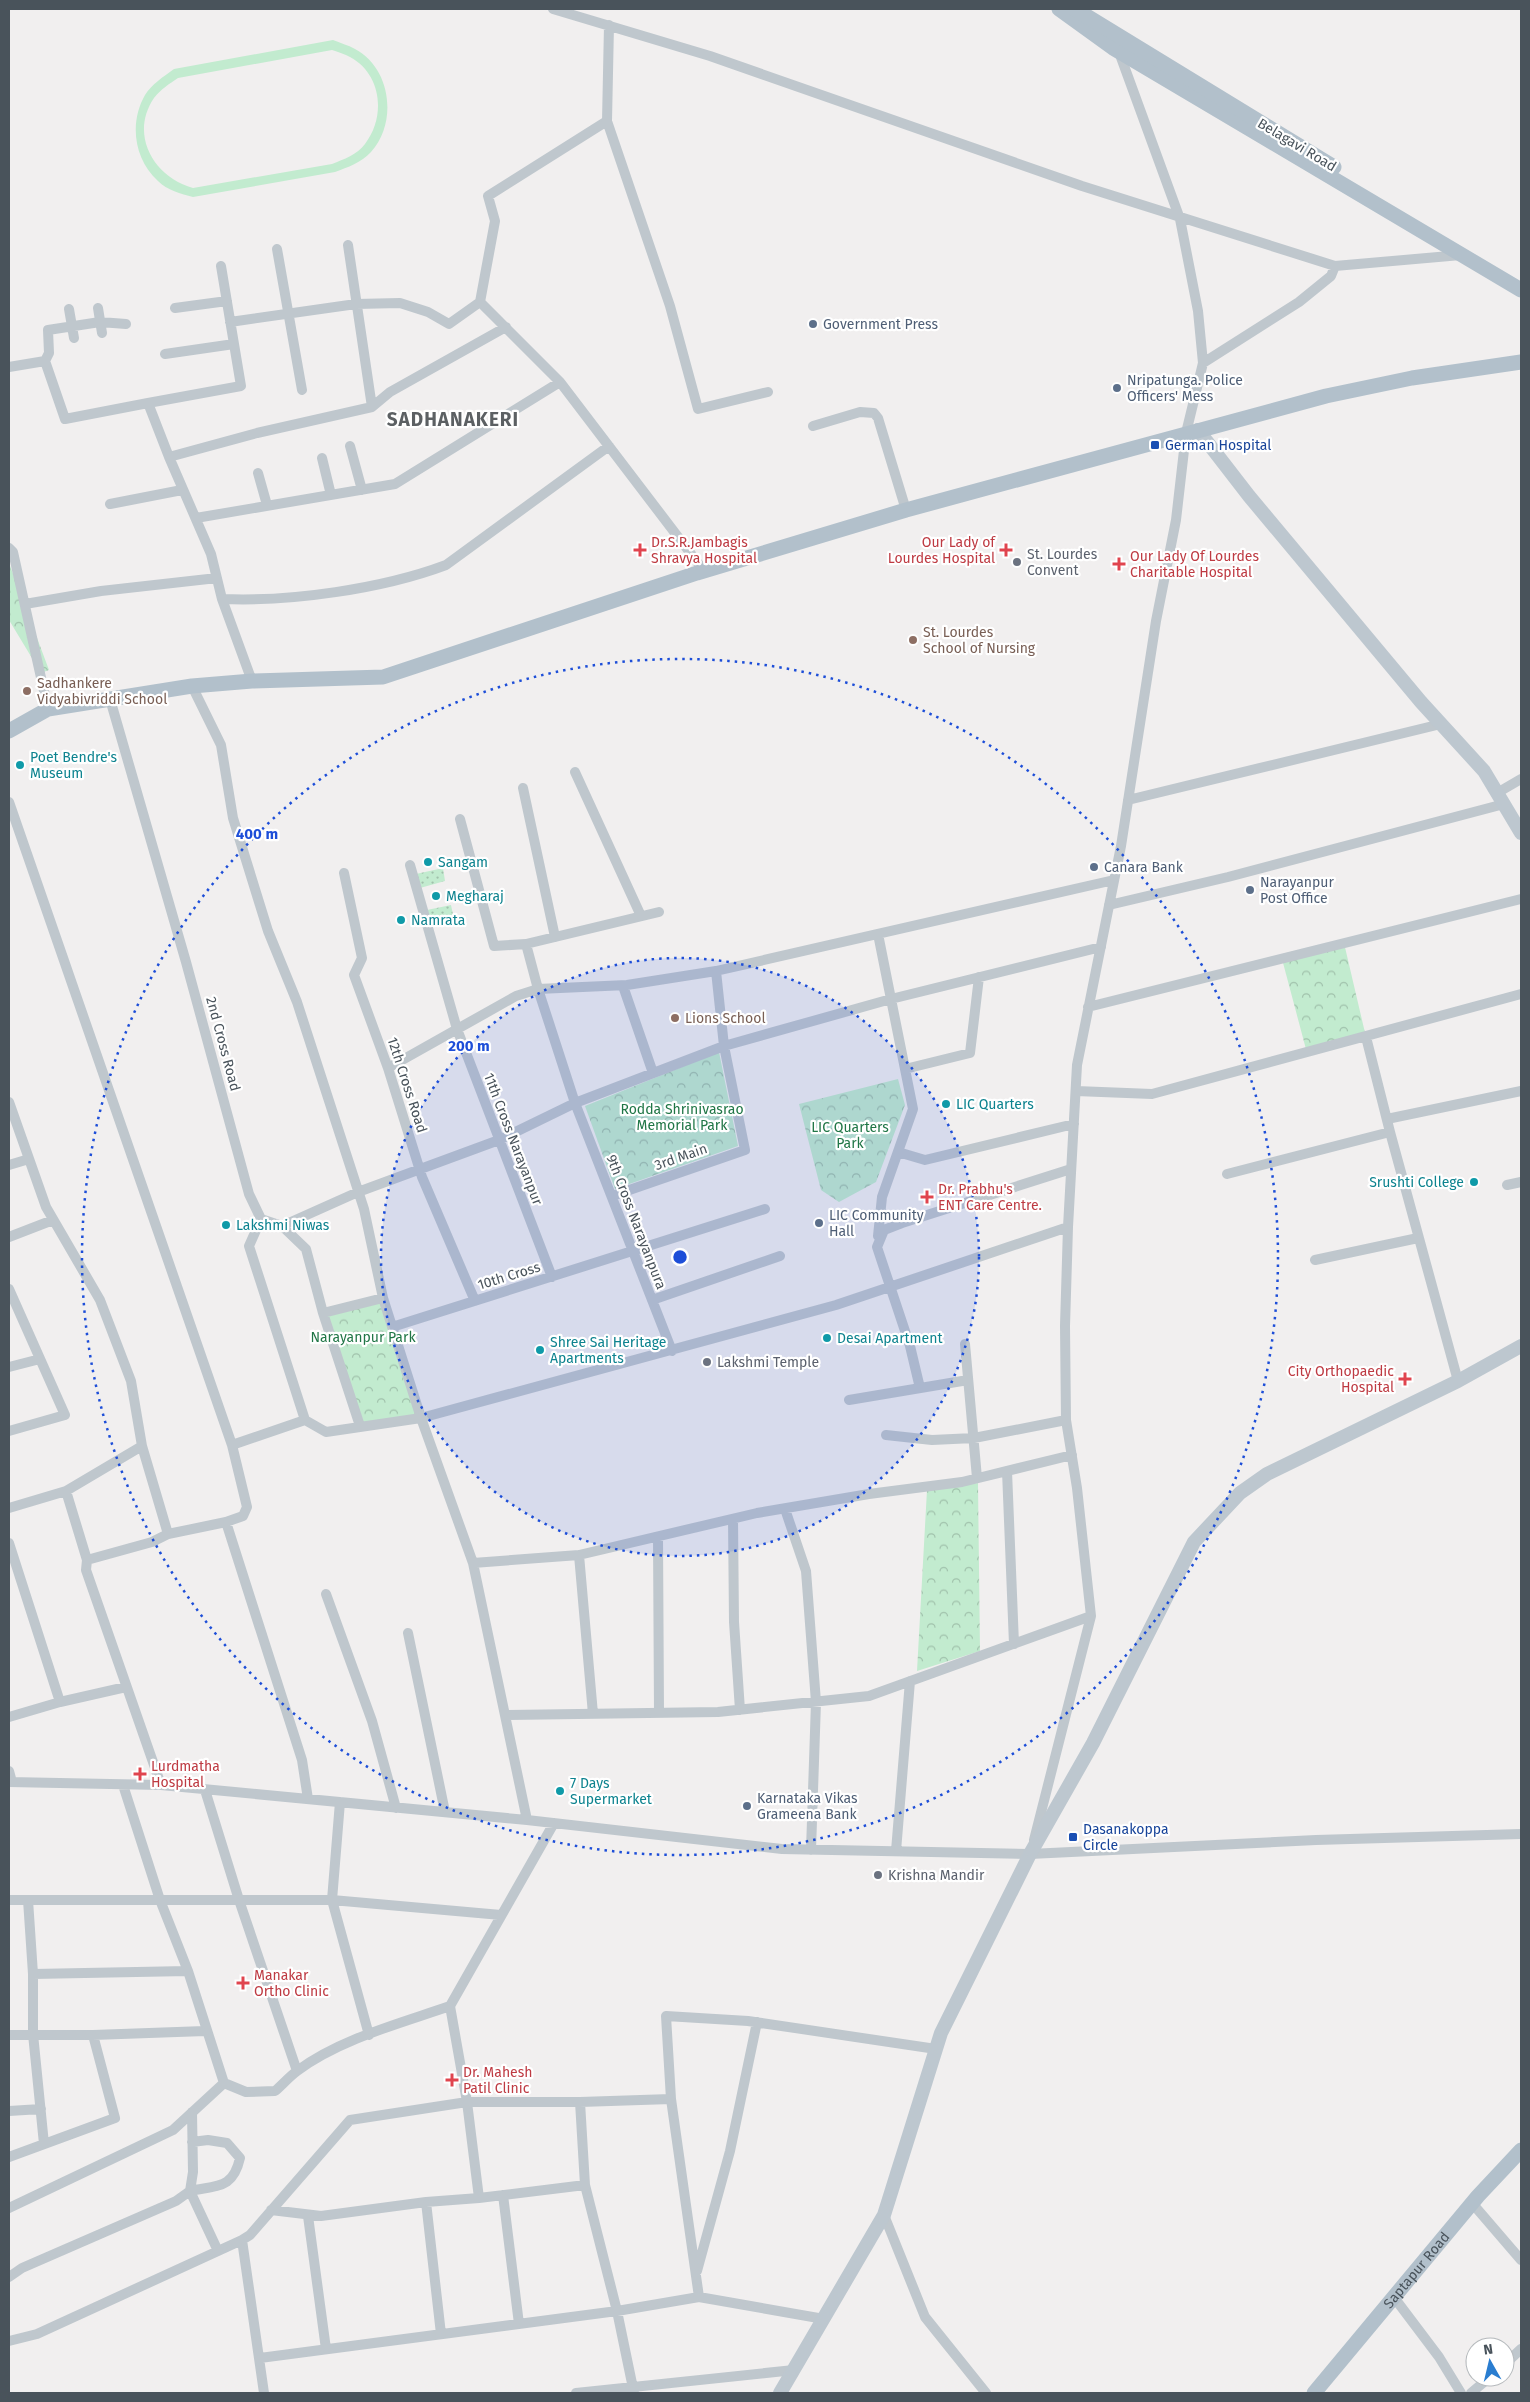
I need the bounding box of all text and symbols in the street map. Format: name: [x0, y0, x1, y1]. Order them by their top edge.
street label: Belagavi Road: [1255, 115, 1339, 175]
place label: Government Press: [823, 316, 938, 333]
marker: Government Press: [807, 318, 819, 330]
place label: Nripatunga. Police Officers' Mess: [1127, 372, 1243, 405]
marker: Nripatunga. Police Officers' Mess: [1111, 382, 1123, 394]
district label: SADHANAKERI: [387, 408, 519, 431]
place label: German Hospital: [1165, 437, 1271, 454]
marker: German Hospital: [1149, 439, 1161, 451]
place label: Dr.S.R.Jambagis Shravya Hospital: [651, 534, 757, 567]
place label: Our Lady of Lourdes Hospital: [888, 534, 996, 567]
marker: Dr.S.R.Jambagis Shravya Hospital: [633, 543, 647, 557]
marker: Our Lady of Lourdes Hospital: [999, 543, 1013, 557]
place label: St. Lourdes Convent: [1027, 546, 1098, 579]
place label: Our Lady Of Lourdes Charitable Hospital: [1130, 548, 1259, 581]
marker: St. Lourdes Convent: [1011, 556, 1023, 568]
marker: Our Lady Of Lourdes Charitable Hospital: [1112, 557, 1126, 571]
place label: St. Lourdes School of Nursing: [923, 624, 1036, 657]
marker: St. Lourdes School of Nursing: [907, 634, 919, 646]
place label: Sadhankere Vidyabivriddi School: [37, 675, 167, 708]
marker: Sadhankere Vidyabivriddi School: [21, 685, 33, 697]
place label: Poet Bendre's Museum: [30, 749, 117, 782]
marker: Poet Bendre's Museum: [14, 759, 26, 771]
text: 400 m: [236, 825, 278, 843]
place label: Sangam: [438, 854, 488, 871]
marker: Sangam: [422, 856, 434, 868]
place label: Canara Bank: [1104, 859, 1184, 876]
marker: Canara Bank: [1088, 861, 1100, 873]
place label: Narayanpur Post Office: [1260, 874, 1334, 907]
marker: Narayanpur Post Office: [1244, 884, 1256, 896]
place label: Megharaj: [446, 888, 504, 905]
marker: Megharaj: [430, 890, 442, 902]
place label: Namrata: [411, 912, 465, 929]
marker: Namrata: [395, 914, 407, 926]
street label: 2nd Cross Road: [202, 995, 244, 1093]
place label: Lions School: [685, 1010, 766, 1027]
marker: Lions School: [669, 1012, 681, 1024]
street label: 12th Cross Road: [384, 1035, 430, 1135]
text: 200 m: [448, 1037, 490, 1055]
street label: 11th Cross Narayanpur: [480, 1071, 546, 1208]
place label: LIC Quarters: [956, 1096, 1034, 1113]
marker: LIC Quarters: [940, 1098, 952, 1110]
park label: Rodda Shrinivasrao Memorial Park: [620, 1101, 744, 1134]
park label: LIC Quarters Park: [811, 1119, 889, 1152]
street label: 3rd Main: [652, 1140, 710, 1174]
street label: 9th Cross Narayanpura: [602, 1152, 670, 1292]
place label: Srushti College: [1369, 1174, 1464, 1191]
marker: Srushti College: [1468, 1176, 1480, 1188]
place label: Dr. Prabhu's ENT Care Centre.: [938, 1181, 1042, 1214]
marker: Dr. Prabhu's ENT Care Centre.: [920, 1190, 934, 1204]
place label: LIC Community Hall: [829, 1207, 924, 1240]
place label: Lakshmi Niwas: [236, 1217, 330, 1234]
marker: LIC Community Hall: [813, 1217, 825, 1229]
marker: Lakshmi Niwas: [220, 1219, 232, 1231]
centre of rings: [671, 1248, 689, 1266]
street label: 10th Cross: [476, 1258, 543, 1294]
park label: Narayanpur Park: [310, 1329, 416, 1346]
place label: Desai Apartment: [837, 1330, 943, 1347]
marker: Desai Apartment: [821, 1332, 833, 1344]
place label: Shree Sai Heritage Apartments: [550, 1334, 666, 1367]
marker: Shree Sai Heritage Apartments: [534, 1344, 546, 1356]
place label: Lakshmi Temple: [717, 1354, 819, 1371]
marker: Lakshmi Temple: [701, 1356, 713, 1368]
place label: City Orthopaedic Hospital: [1288, 1363, 1394, 1396]
marker: City Orthopaedic Hospital: [1398, 1372, 1412, 1386]
place label: Lurdmatha Hospital: [151, 1758, 220, 1791]
marker: Lurdmatha Hospital: [133, 1767, 147, 1781]
place label: 7 Days Supermarket: [570, 1775, 653, 1808]
marker: 7 Days Supermarket: [554, 1785, 566, 1797]
place label: Karnataka Vikas Grameena Bank: [757, 1790, 858, 1823]
marker: Karnataka Vikas Grameena Bank: [741, 1800, 753, 1812]
place label: Dasanakoppa Circle: [1083, 1821, 1169, 1854]
marker: Dasanakoppa Circle: [1067, 1831, 1079, 1843]
place label: Krishna Mandir: [888, 1867, 985, 1884]
marker: Krishna Mandir: [872, 1869, 884, 1881]
place label: Manakar Ortho Clinic: [254, 1967, 329, 2000]
marker: Manakar Ortho Clinic: [236, 1976, 250, 1990]
place label: Dr. Mahesh Patil Clinic: [463, 2064, 532, 2097]
marker: Dr. Mahesh Patil Clinic: [445, 2073, 459, 2087]
street label: Saptapur Road: [1380, 2228, 1453, 2312]
north arrow: [1465, 2337, 1515, 2387]
text: N: [1482, 2341, 1494, 2359]

